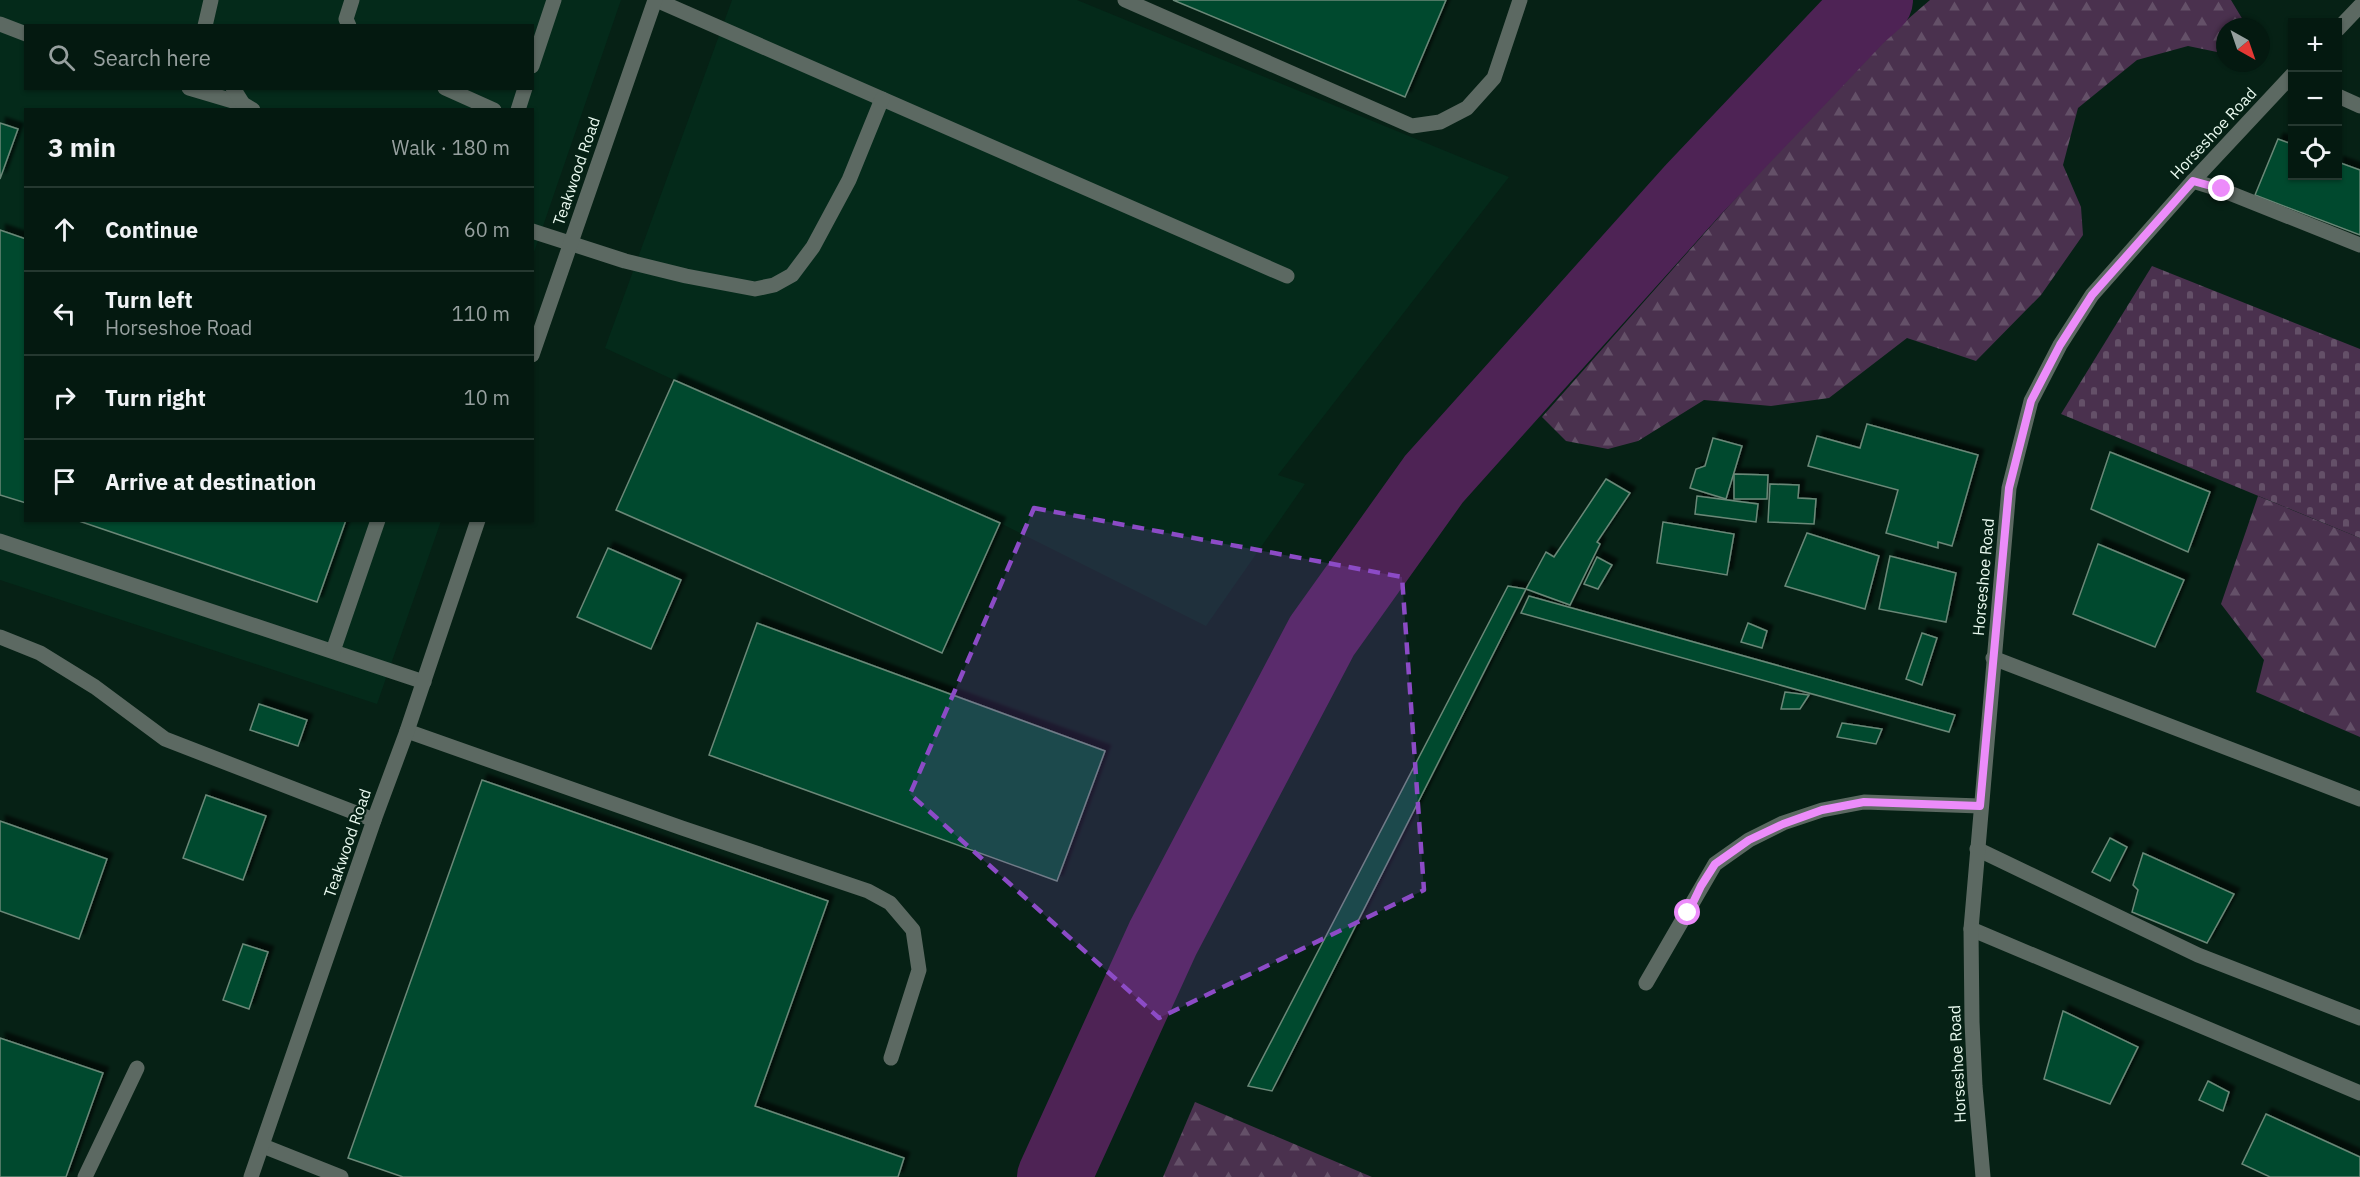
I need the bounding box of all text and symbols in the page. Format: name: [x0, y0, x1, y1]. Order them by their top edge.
north arrow: [2216, 18, 2270, 72]
map controls: [2288, 18, 2342, 180]
button: +: [2288, 18, 2342, 72]
search box: [24, 24, 534, 90]
icon: search: [45, 41, 78, 74]
text: Search here: [93, 43, 211, 72]
button: −: [2288, 72, 2342, 126]
street label: Horseshoe Road: [2165, 83, 2261, 183]
street label: Teakwood Road: [548, 114, 604, 228]
button: locate: [2288, 126, 2342, 180]
text: 3 min: [48, 130, 116, 164]
text: Walk · 180 m: [392, 134, 510, 161]
route end: [2208, 175, 2234, 201]
icon: ahead: [48, 213, 81, 246]
text: Continue: [105, 215, 198, 244]
text: 60 m: [464, 216, 510, 243]
text: Turn left: [105, 285, 193, 314]
icon: left: [48, 297, 81, 330]
text: 110 m: [452, 300, 510, 327]
text: Horseshoe Road: [105, 314, 252, 341]
icon: right: [48, 381, 81, 414]
text: Turn right: [105, 383, 206, 412]
text: 10 m: [464, 384, 510, 411]
icon: arrive: [48, 465, 81, 498]
text: Arrive at destination: [105, 467, 316, 496]
street label: Horseshoe Road: [1968, 517, 1998, 637]
street label: Teakwood Road: [319, 786, 375, 900]
route start: [1674, 899, 1700, 925]
street label: Horseshoe Road: [1944, 1005, 1970, 1123]

